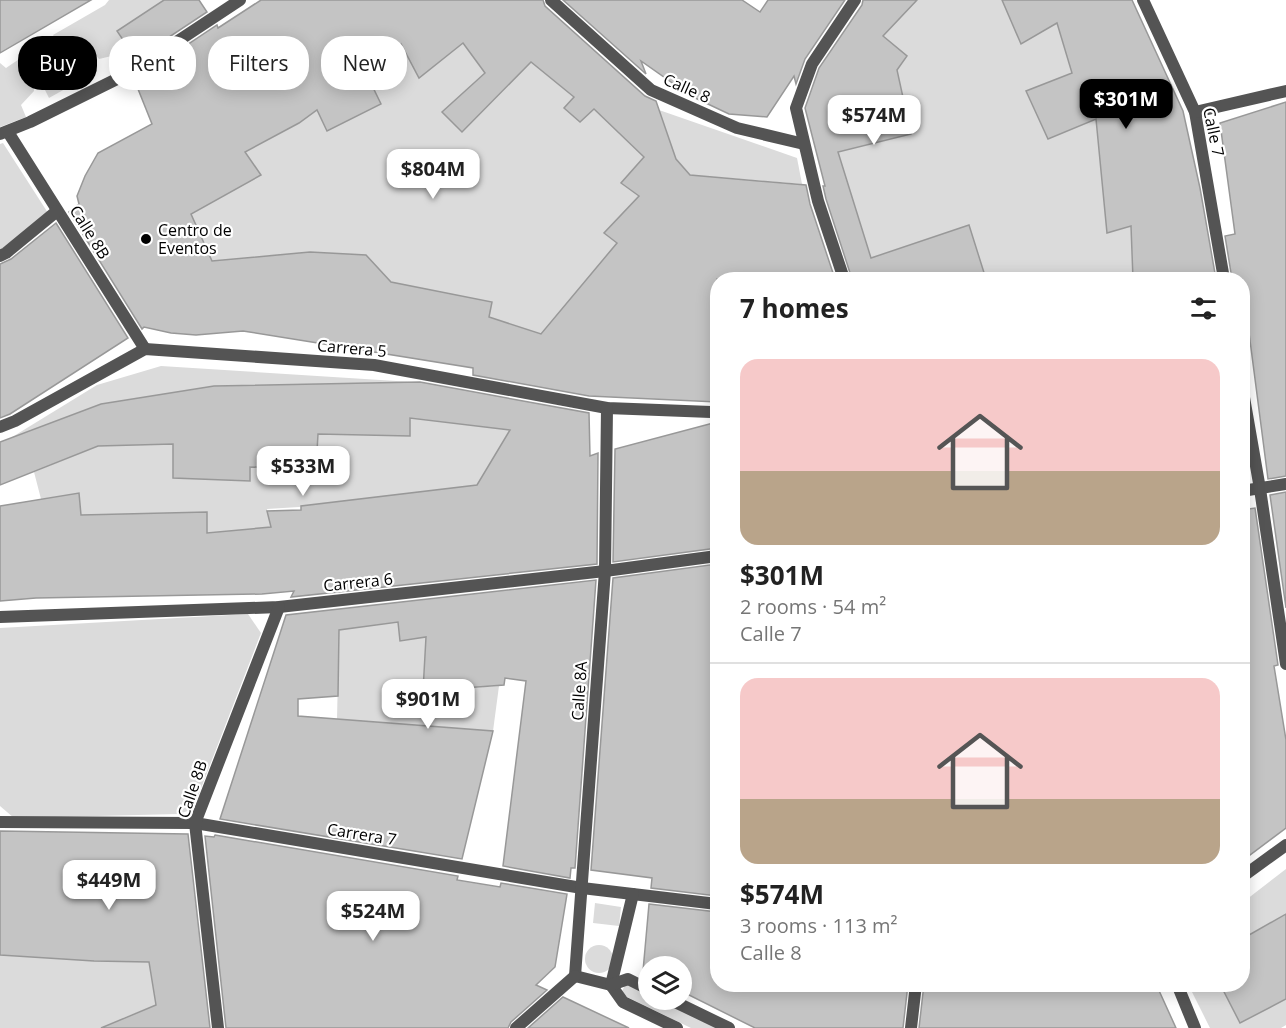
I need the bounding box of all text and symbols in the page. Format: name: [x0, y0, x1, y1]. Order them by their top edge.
chip: Buy: [18, 36, 97, 90]
chip: Rent: [109, 36, 196, 90]
chip: Filters: [208, 36, 309, 90]
chip: New: [321, 36, 407, 90]
street label: Calle 8: [660, 68, 714, 108]
pin: $301M: [1084, 79, 1168, 130]
text: $301M: [1094, 85, 1158, 112]
pin: $574M: [832, 95, 916, 146]
text: $574M: [842, 101, 906, 128]
street label: Calle 7: [1198, 106, 1230, 158]
pin: $804M: [391, 149, 475, 200]
text: $804M: [401, 155, 465, 182]
street label: Calle 8B: [65, 201, 115, 263]
place label: Centro de Eventos: [158, 219, 232, 259]
marker: Centro de Eventos: [139, 232, 153, 246]
text: 7 homes: [740, 290, 849, 326]
icon: filters: [1187, 292, 1220, 325]
street label: Carrera 5: [316, 334, 388, 362]
icon: home: [926, 398, 1034, 506]
pin: $533M: [261, 446, 345, 497]
text: $533M: [271, 452, 335, 479]
text: $301M: [740, 557, 824, 593]
street label: Carrera 6: [322, 567, 394, 597]
text: 2 rooms · 54 m²: [740, 593, 886, 620]
text: Calle 7: [740, 620, 802, 647]
street label: Calle 8A: [566, 660, 592, 721]
pin: $901M: [386, 679, 470, 730]
text: $901M: [396, 685, 460, 712]
icon: home: [926, 717, 1034, 825]
street label: Calle 8B: [172, 757, 212, 821]
street label: Carrera 7: [326, 818, 398, 850]
pin: $449M: [67, 860, 151, 911]
text: $449M: [77, 866, 141, 893]
text: $574M: [740, 876, 824, 912]
pin: $524M: [331, 891, 415, 942]
text: $524M: [341, 897, 405, 924]
text: 3 rooms · 113 m²: [740, 912, 898, 939]
text: Calle 8: [740, 939, 802, 966]
map controls: [638, 956, 692, 1010]
button: layers: [638, 956, 692, 1010]

